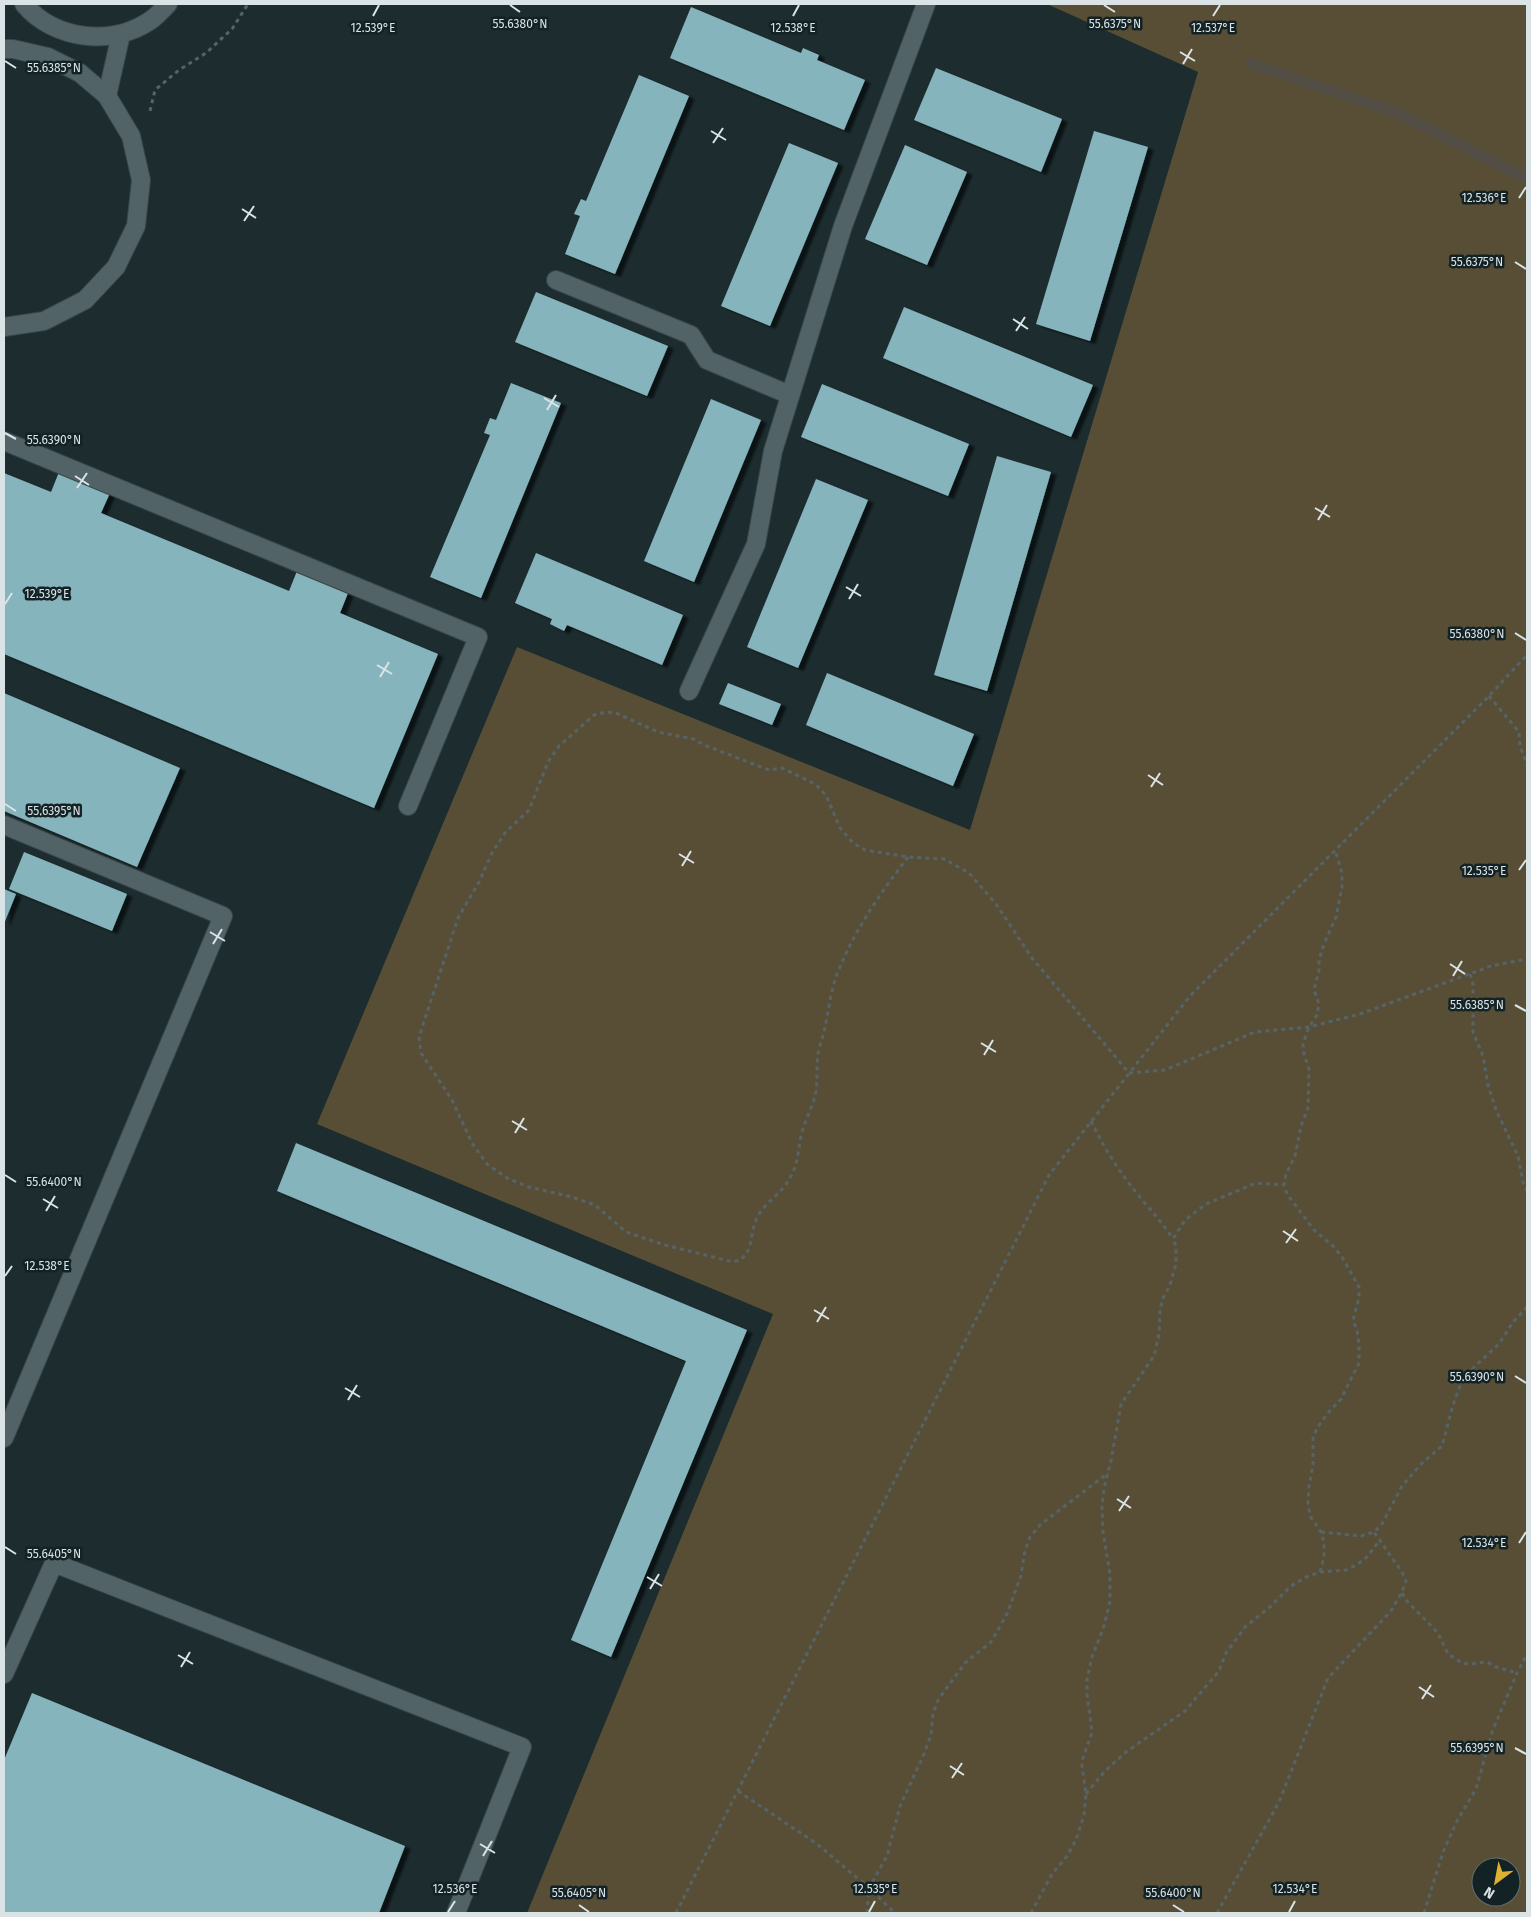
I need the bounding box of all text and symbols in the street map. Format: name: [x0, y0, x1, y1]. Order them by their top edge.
text: 55.6380°N: [493, 17, 547, 31]
text: 55.6375°N: [1089, 17, 1141, 31]
text: 12.539°E: [351, 21, 395, 35]
text: 12.538°E: [770, 21, 816, 35]
text: 12.537°E: [1191, 21, 1235, 35]
text: 55.6385°N: [27, 61, 81, 75]
text: 12.536°E: [1461, 191, 1507, 205]
text: 55.6375°N: [1451, 255, 1503, 269]
text: 55.6390°N: [27, 433, 81, 447]
text: 12.539°E: [25, 587, 69, 601]
text: 55.6380°N: [1450, 627, 1504, 641]
text: 55.6395°N: [27, 804, 81, 818]
text: 12.535°E: [1462, 864, 1506, 878]
text: 55.6385°N: [1450, 998, 1504, 1012]
text: 55.6400°N: [26, 1175, 82, 1189]
text: 12.538°E: [24, 1259, 70, 1273]
text: 55.6390°N: [1450, 1370, 1504, 1384]
text: 12.534°E: [1461, 1536, 1507, 1550]
text: 55.6405°N: [27, 1547, 81, 1561]
text: 55.6395°N: [1450, 1741, 1504, 1755]
north arrow: [1471, 1857, 1521, 1907]
text: 12.536°E: [432, 1882, 478, 1896]
text: 12.535°E: [853, 1882, 897, 1896]
text: 12.534°E: [1272, 1882, 1318, 1896]
text: N: [1481, 1883, 1498, 1902]
text: 55.6405°N: [552, 1886, 606, 1900]
text: 55.6400°N: [1145, 1886, 1201, 1900]

